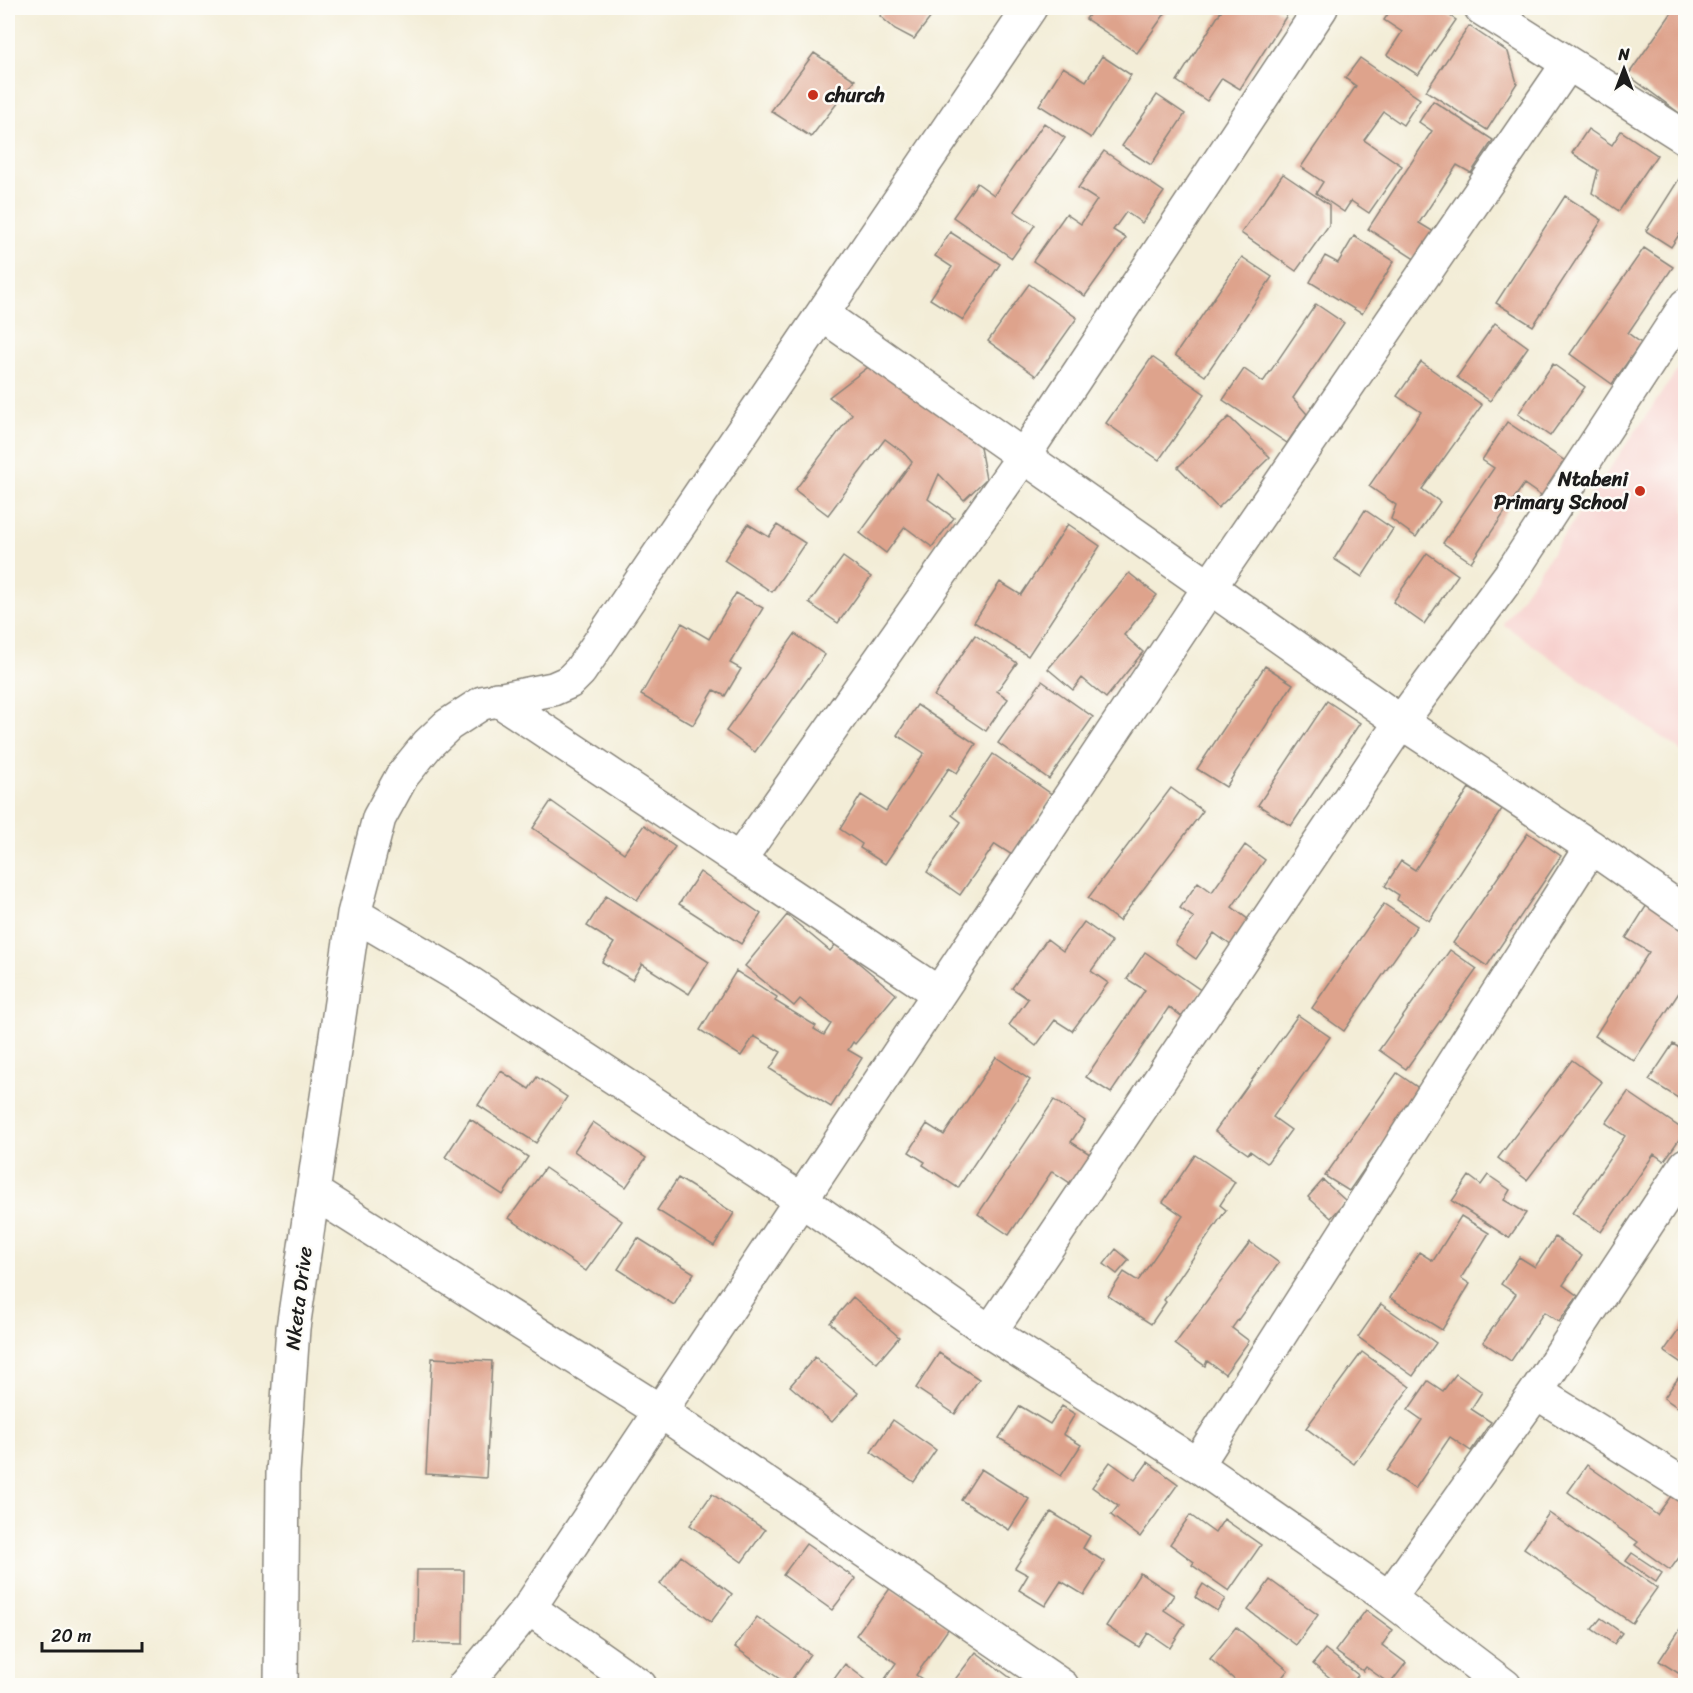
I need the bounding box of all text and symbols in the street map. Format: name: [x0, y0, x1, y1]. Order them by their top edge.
north arrow: [1594, 39, 1654, 99]
text: N: [1617, 40, 1630, 69]
place label: church: [824, 78, 885, 113]
marker: church: [806, 88, 820, 102]
place label: Ntabeni Primary School: [1494, 462, 1629, 520]
marker: Ntabeni Primary School: [1633, 484, 1647, 498]
street label: Nketa Drive: [275, 1244, 323, 1352]
scale bar: [42, 1615, 142, 1653]
text: 20 m: [51, 1620, 91, 1652]

